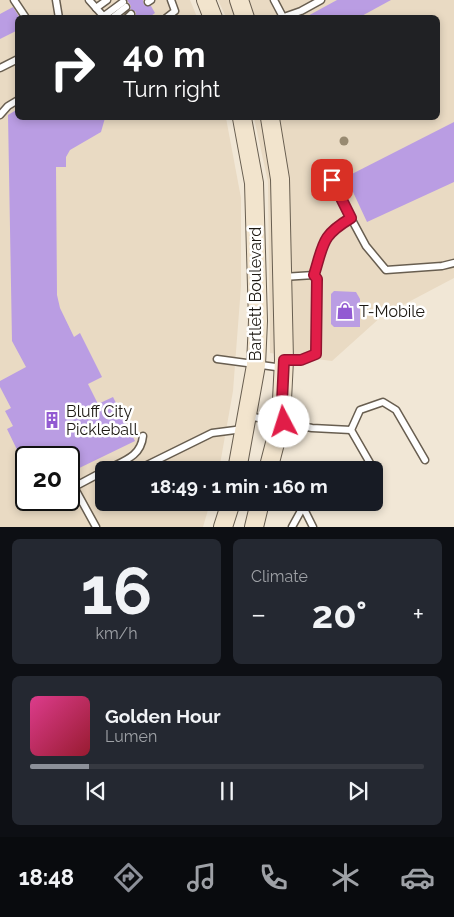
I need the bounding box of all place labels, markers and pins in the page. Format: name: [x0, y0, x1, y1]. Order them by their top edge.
pin: [311, 159, 353, 201]
shop icon: T-Mobile: [335, 301, 355, 321]
place label: T-Mobile: [359, 302, 425, 321]
place label: Bluff City Pickleball: [66, 402, 138, 439]
building icon: Bluff City Pickleball: [42, 410, 62, 430]

